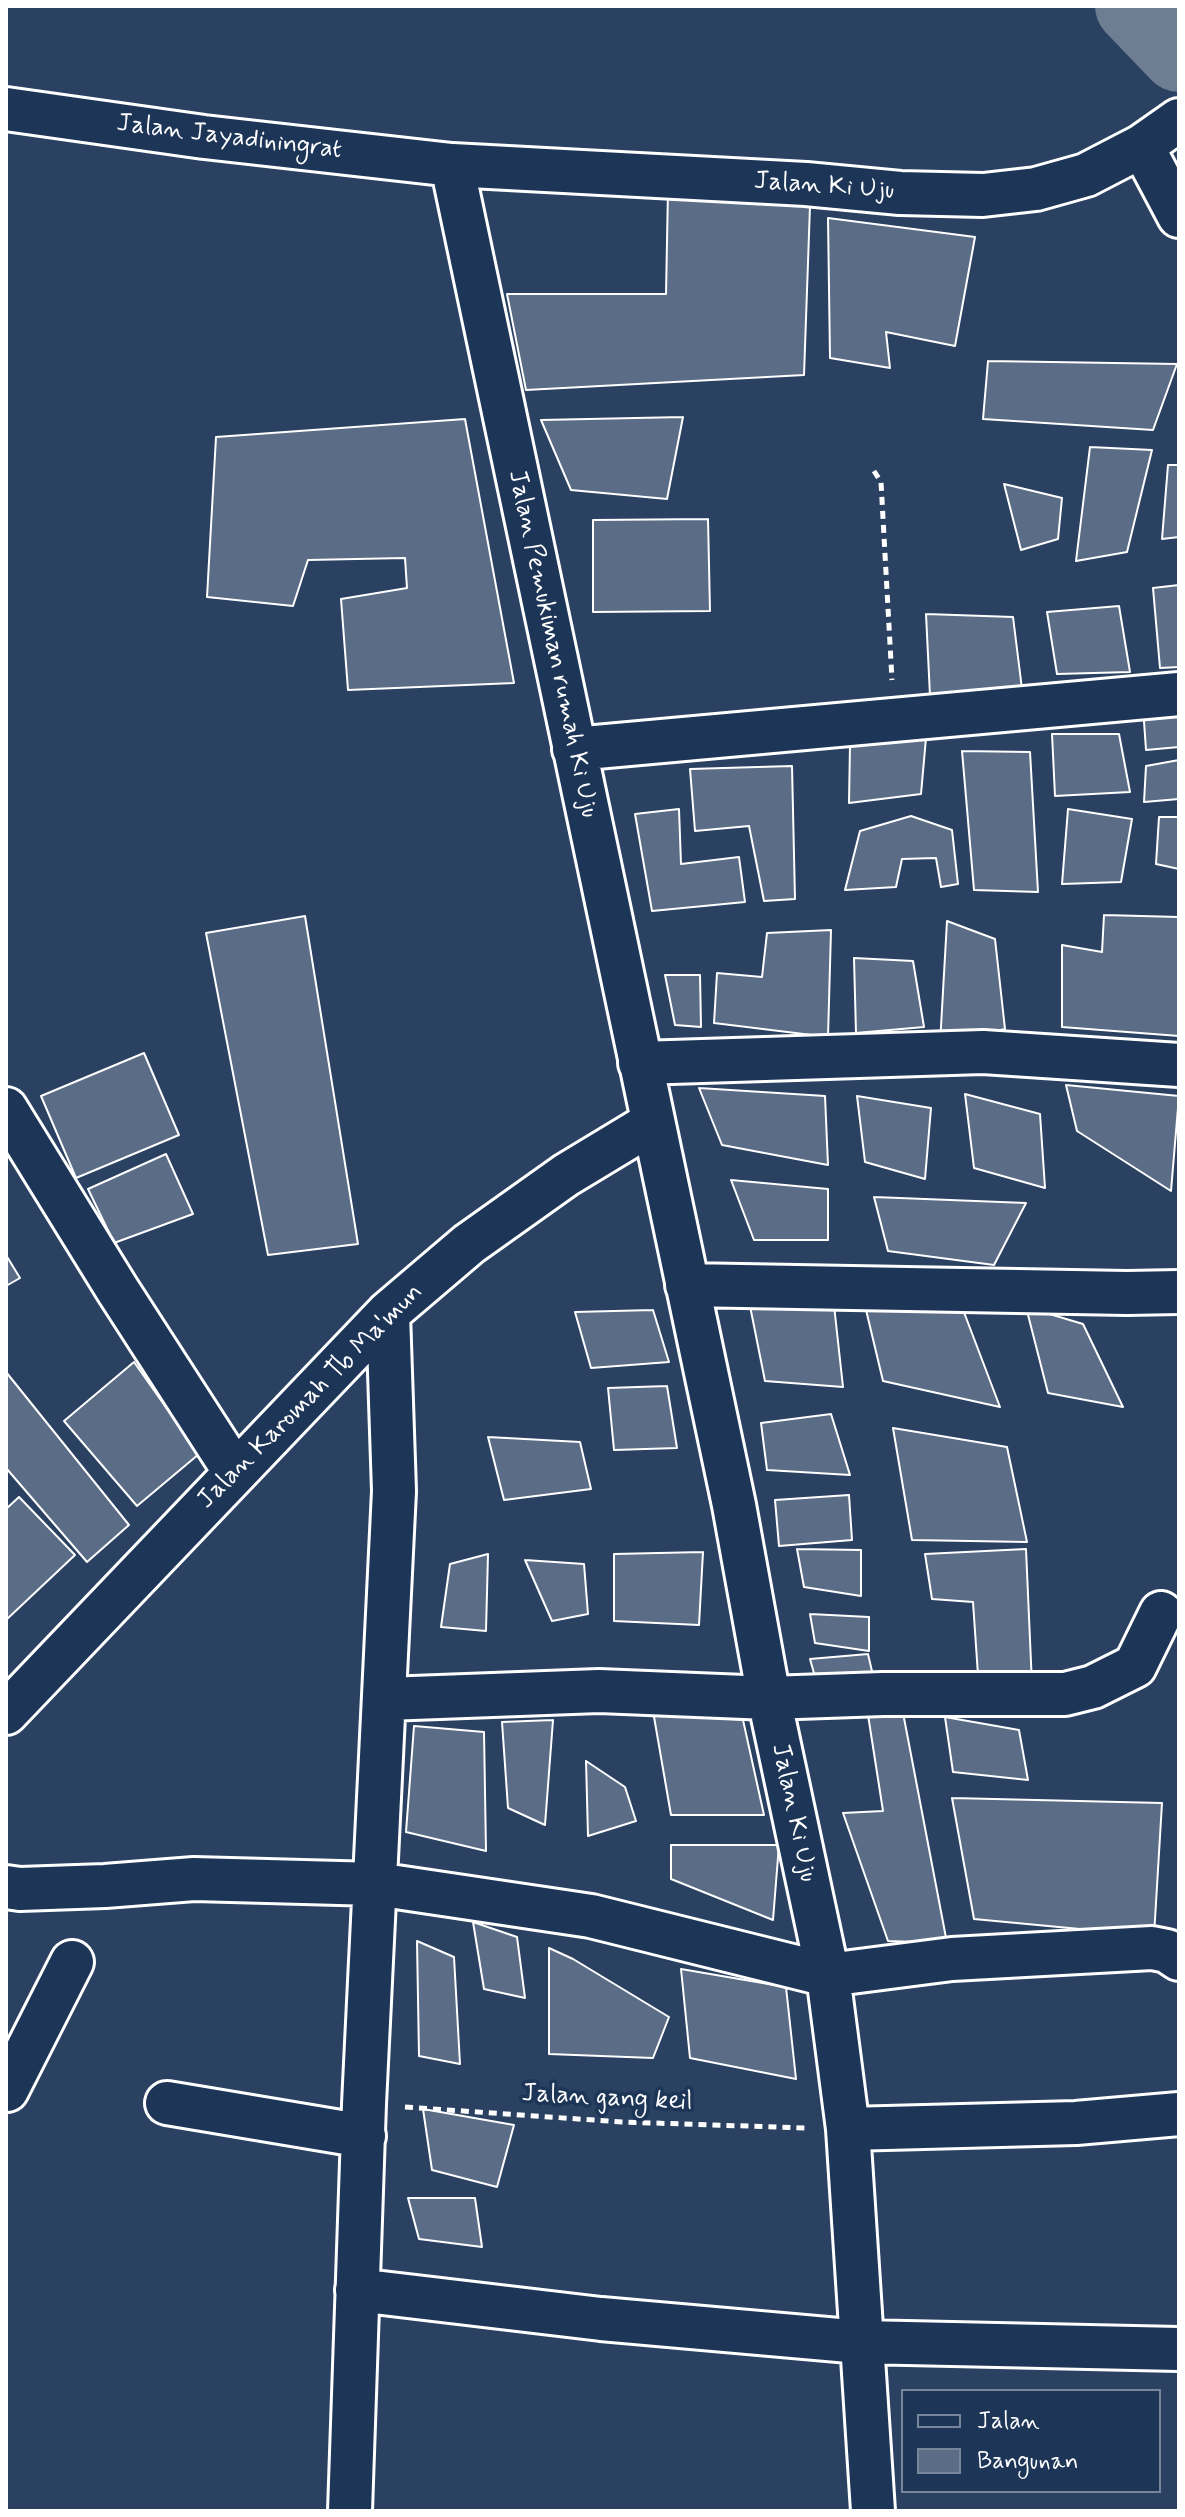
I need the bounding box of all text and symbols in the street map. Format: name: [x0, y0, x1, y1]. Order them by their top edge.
street label: Jalan Jayadiningrat: [115, 109, 343, 167]
street label: Jalan Ki Uju: [753, 167, 895, 207]
street label: Jalan Pemukiman rumah Ki Uju: [500, 467, 604, 821]
street label: Jalan Karomah Tb Ma'mun: [192, 1278, 430, 1516]
street label: Jalan Ki Uju: [763, 1741, 823, 1885]
street label: Jalan gang keil: [521, 2079, 693, 2119]
legend: [901, 2389, 1161, 2493]
text: Jalan: [977, 2406, 1040, 2437]
text: Bangunan: [977, 2446, 1078, 2477]

